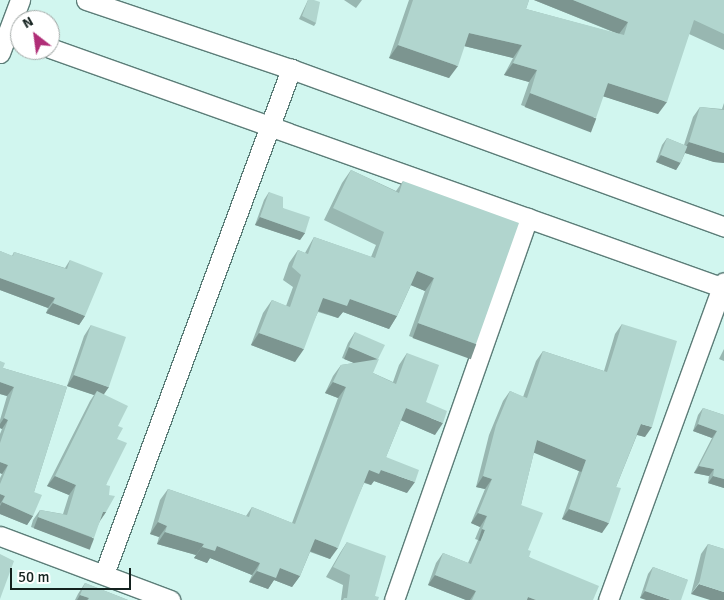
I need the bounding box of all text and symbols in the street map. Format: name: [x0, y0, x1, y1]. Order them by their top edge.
north arrow: [10, 10, 60, 60]
text: N: [19, 13, 36, 32]
scale bar: [12, 558, 134, 590]
text: 50 m: [18, 568, 49, 586]

